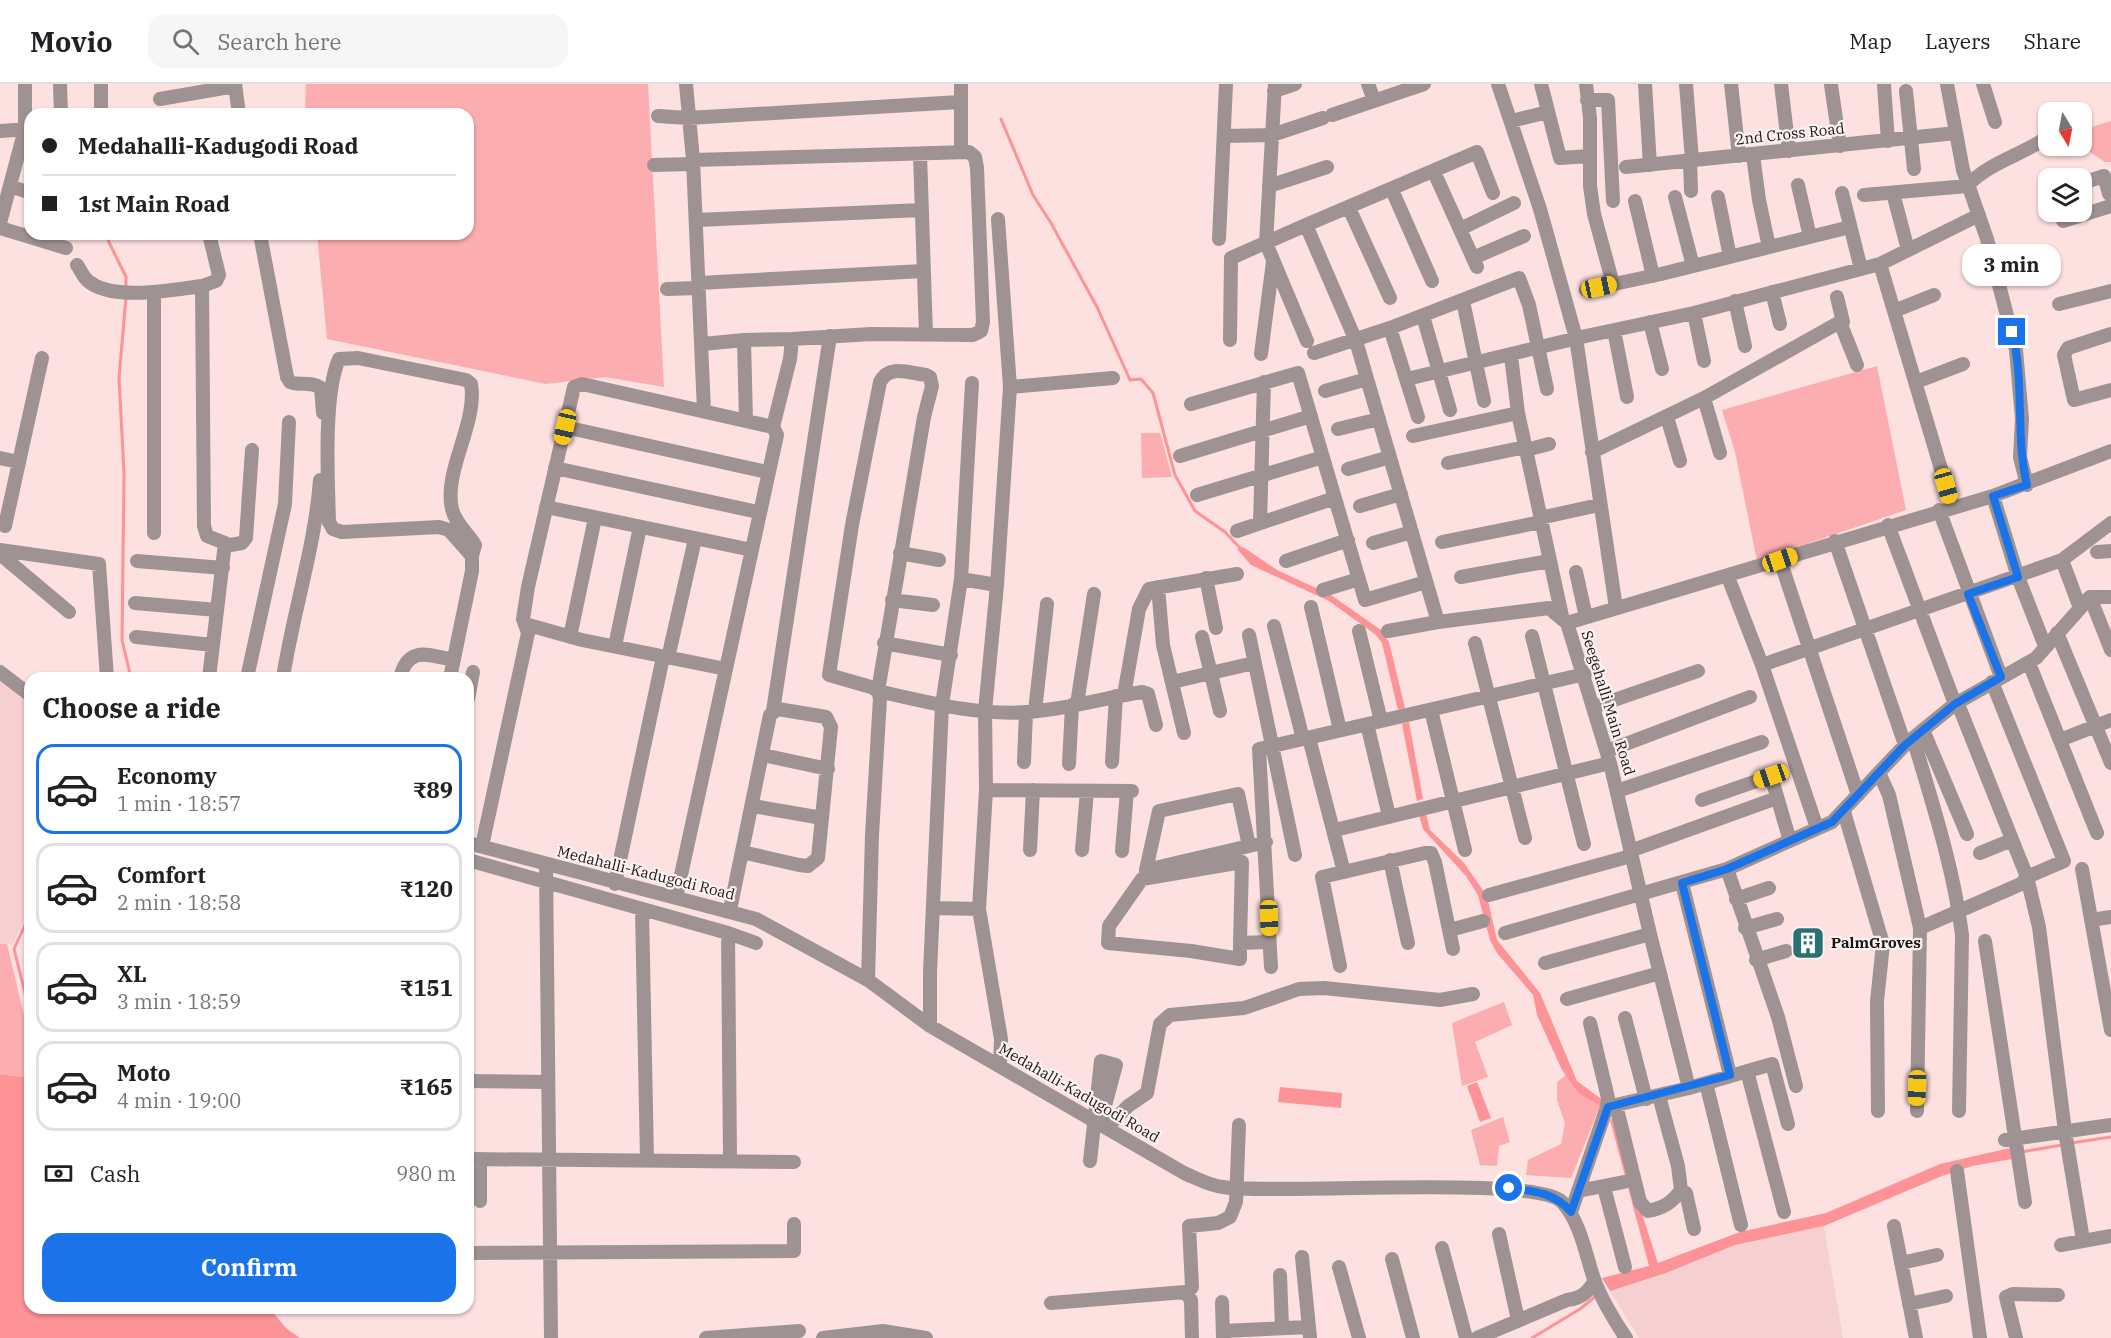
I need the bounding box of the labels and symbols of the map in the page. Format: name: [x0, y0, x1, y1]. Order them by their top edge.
north arrow: [2038, 102, 2092, 156]
street label: 2nd Cross Road: [1734, 118, 1845, 149]
callout: 3 min: [1962, 245, 2062, 287]
car: [1580, 274, 1618, 300]
route end: [1998, 318, 2025, 345]
car: [552, 407, 578, 447]
car: [1932, 466, 1960, 506]
car: [1760, 546, 1800, 574]
street label: Seegehalli Main Road: [1577, 628, 1640, 778]
car: [1751, 762, 1791, 790]
street label: Medahalli-Kadugodi Road: [555, 841, 737, 904]
car: [1259, 900, 1279, 936]
building icon: PalmGroves: [1790, 925, 1826, 961]
place label: PalmGroves: [1831, 933, 1921, 952]
street label: Medahalli-Kadugodi Road: [995, 1039, 1163, 1146]
car: [1907, 1070, 1927, 1106]
route start: [1495, 1174, 1522, 1201]

